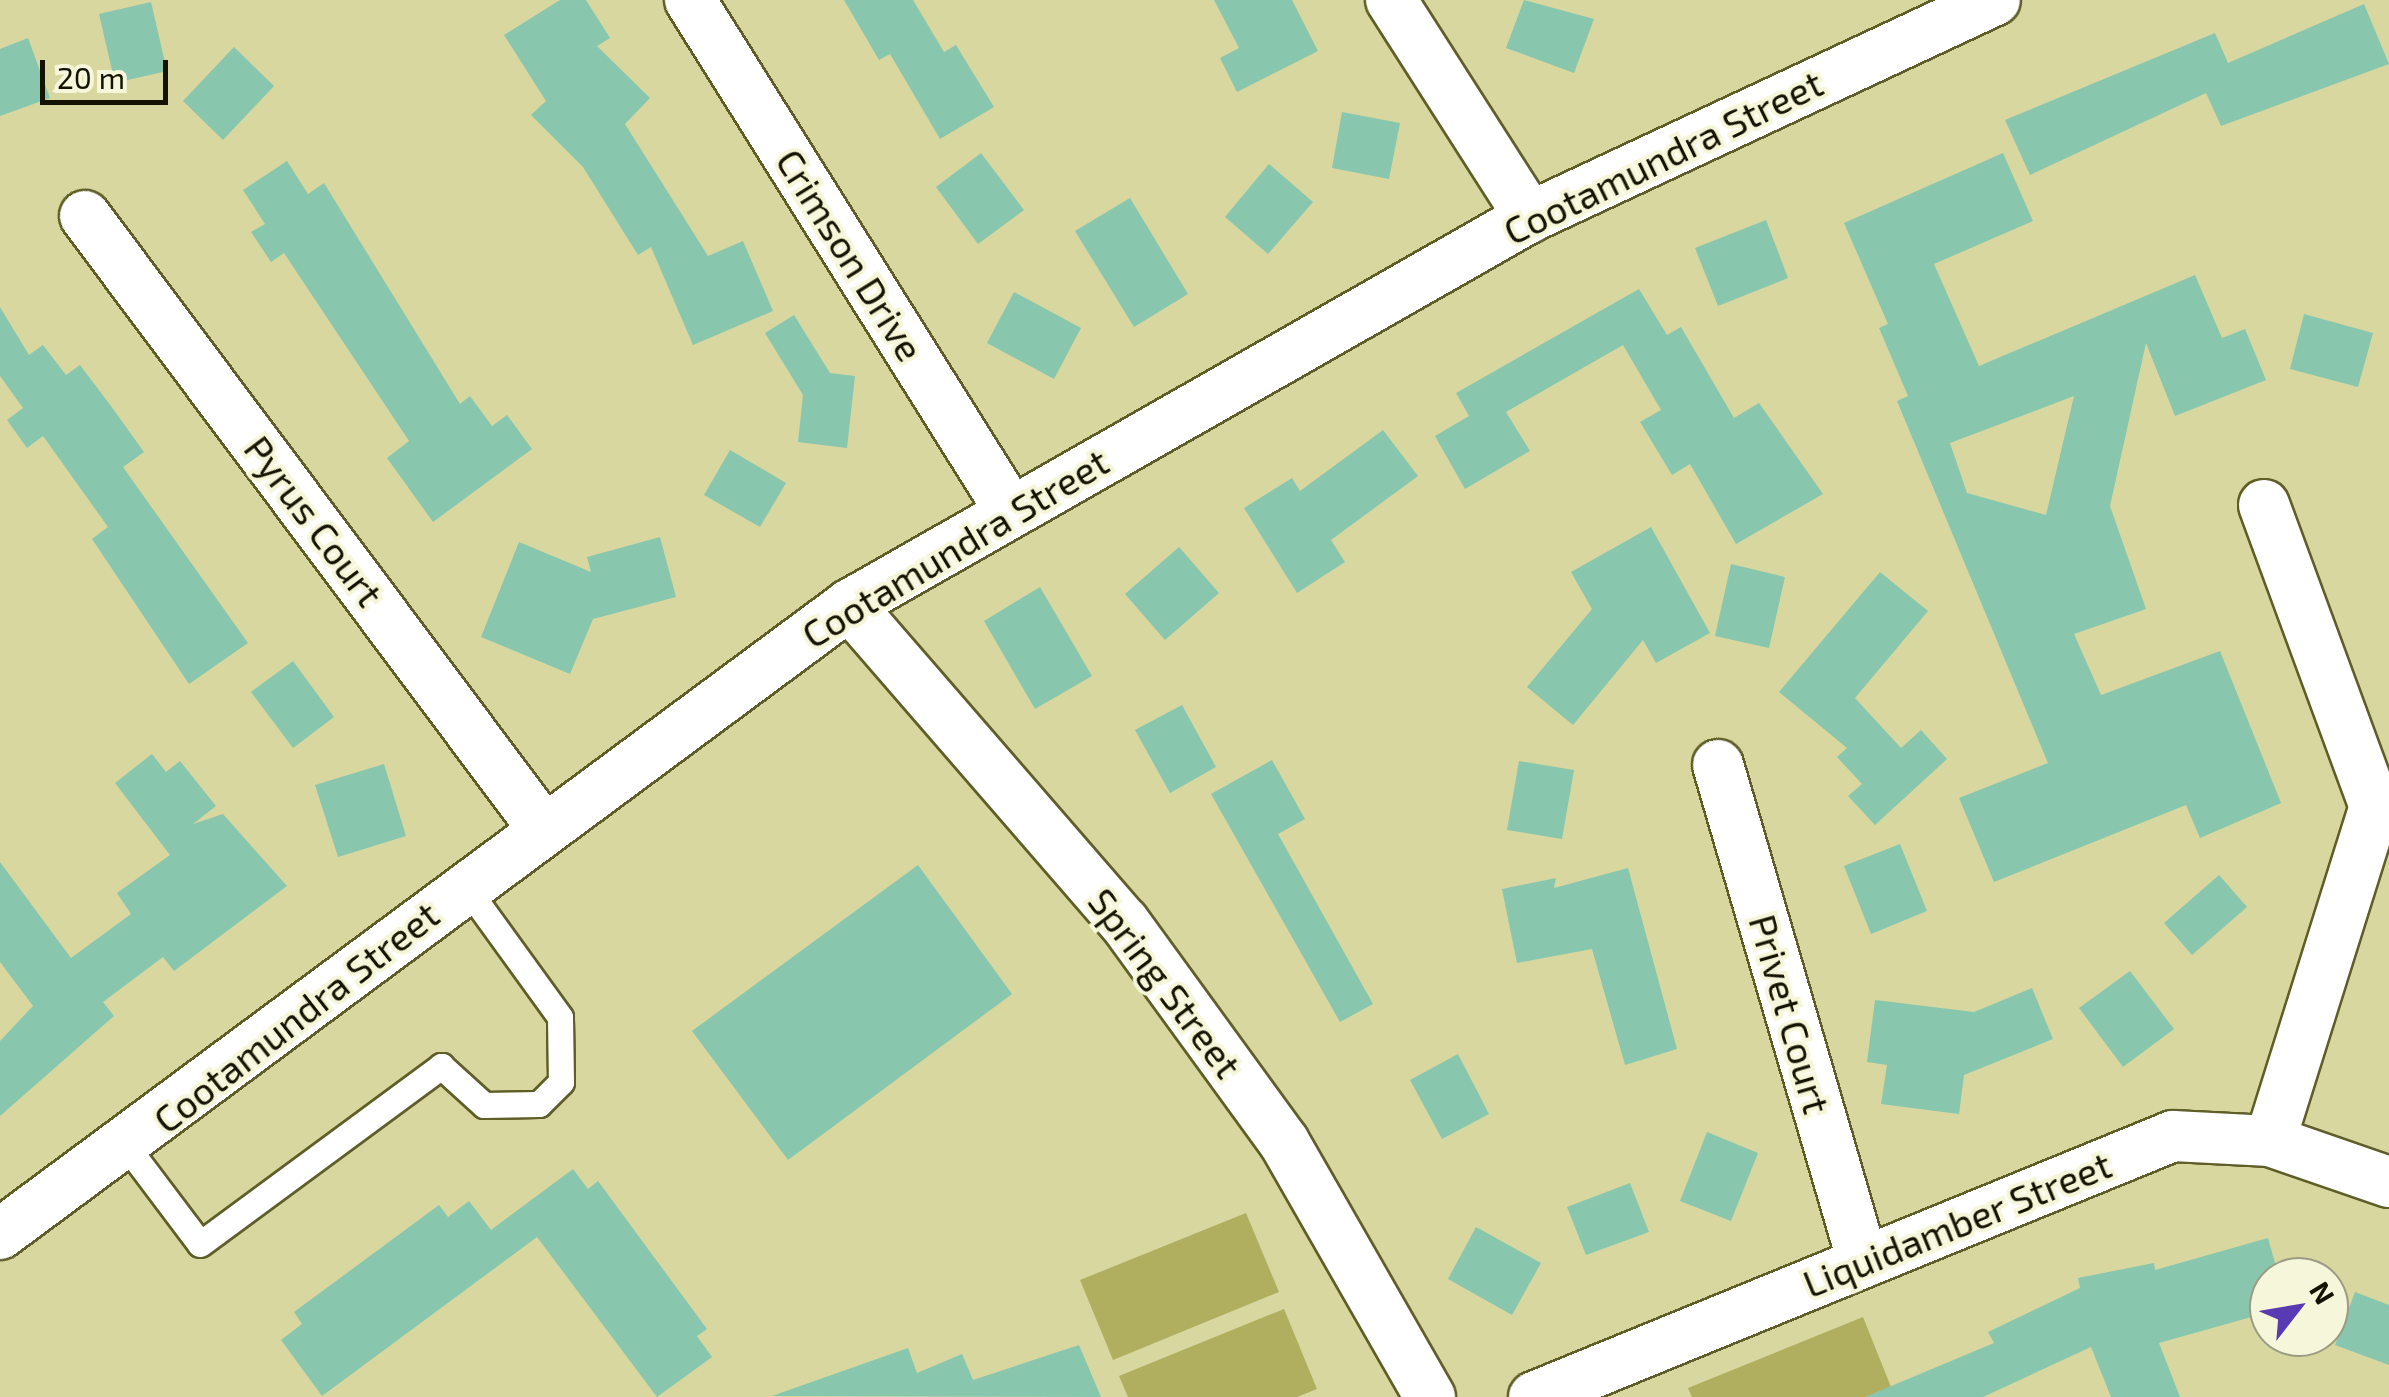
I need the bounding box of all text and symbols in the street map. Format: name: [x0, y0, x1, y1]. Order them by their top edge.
scale bar: [45, 40, 172, 102]
text: 20 m: [57, 59, 125, 95]
street label: Cootamundra Street: [1496, 60, 1830, 254]
street label: Crimson Drive: [767, 141, 933, 369]
street label: Pyrus Court: [235, 427, 393, 615]
street label: Cootamundra Street: [794, 439, 1116, 657]
street label: Spring Street: [1079, 879, 1251, 1087]
street label: Cootamundra Street: [144, 892, 448, 1142]
street label: Privet Court: [1740, 909, 1840, 1119]
street label: Liquidamber Street: [1796, 1141, 2118, 1307]
north arrow: [2249, 1257, 2349, 1357]
text: N: [2303, 1275, 2343, 1310]

